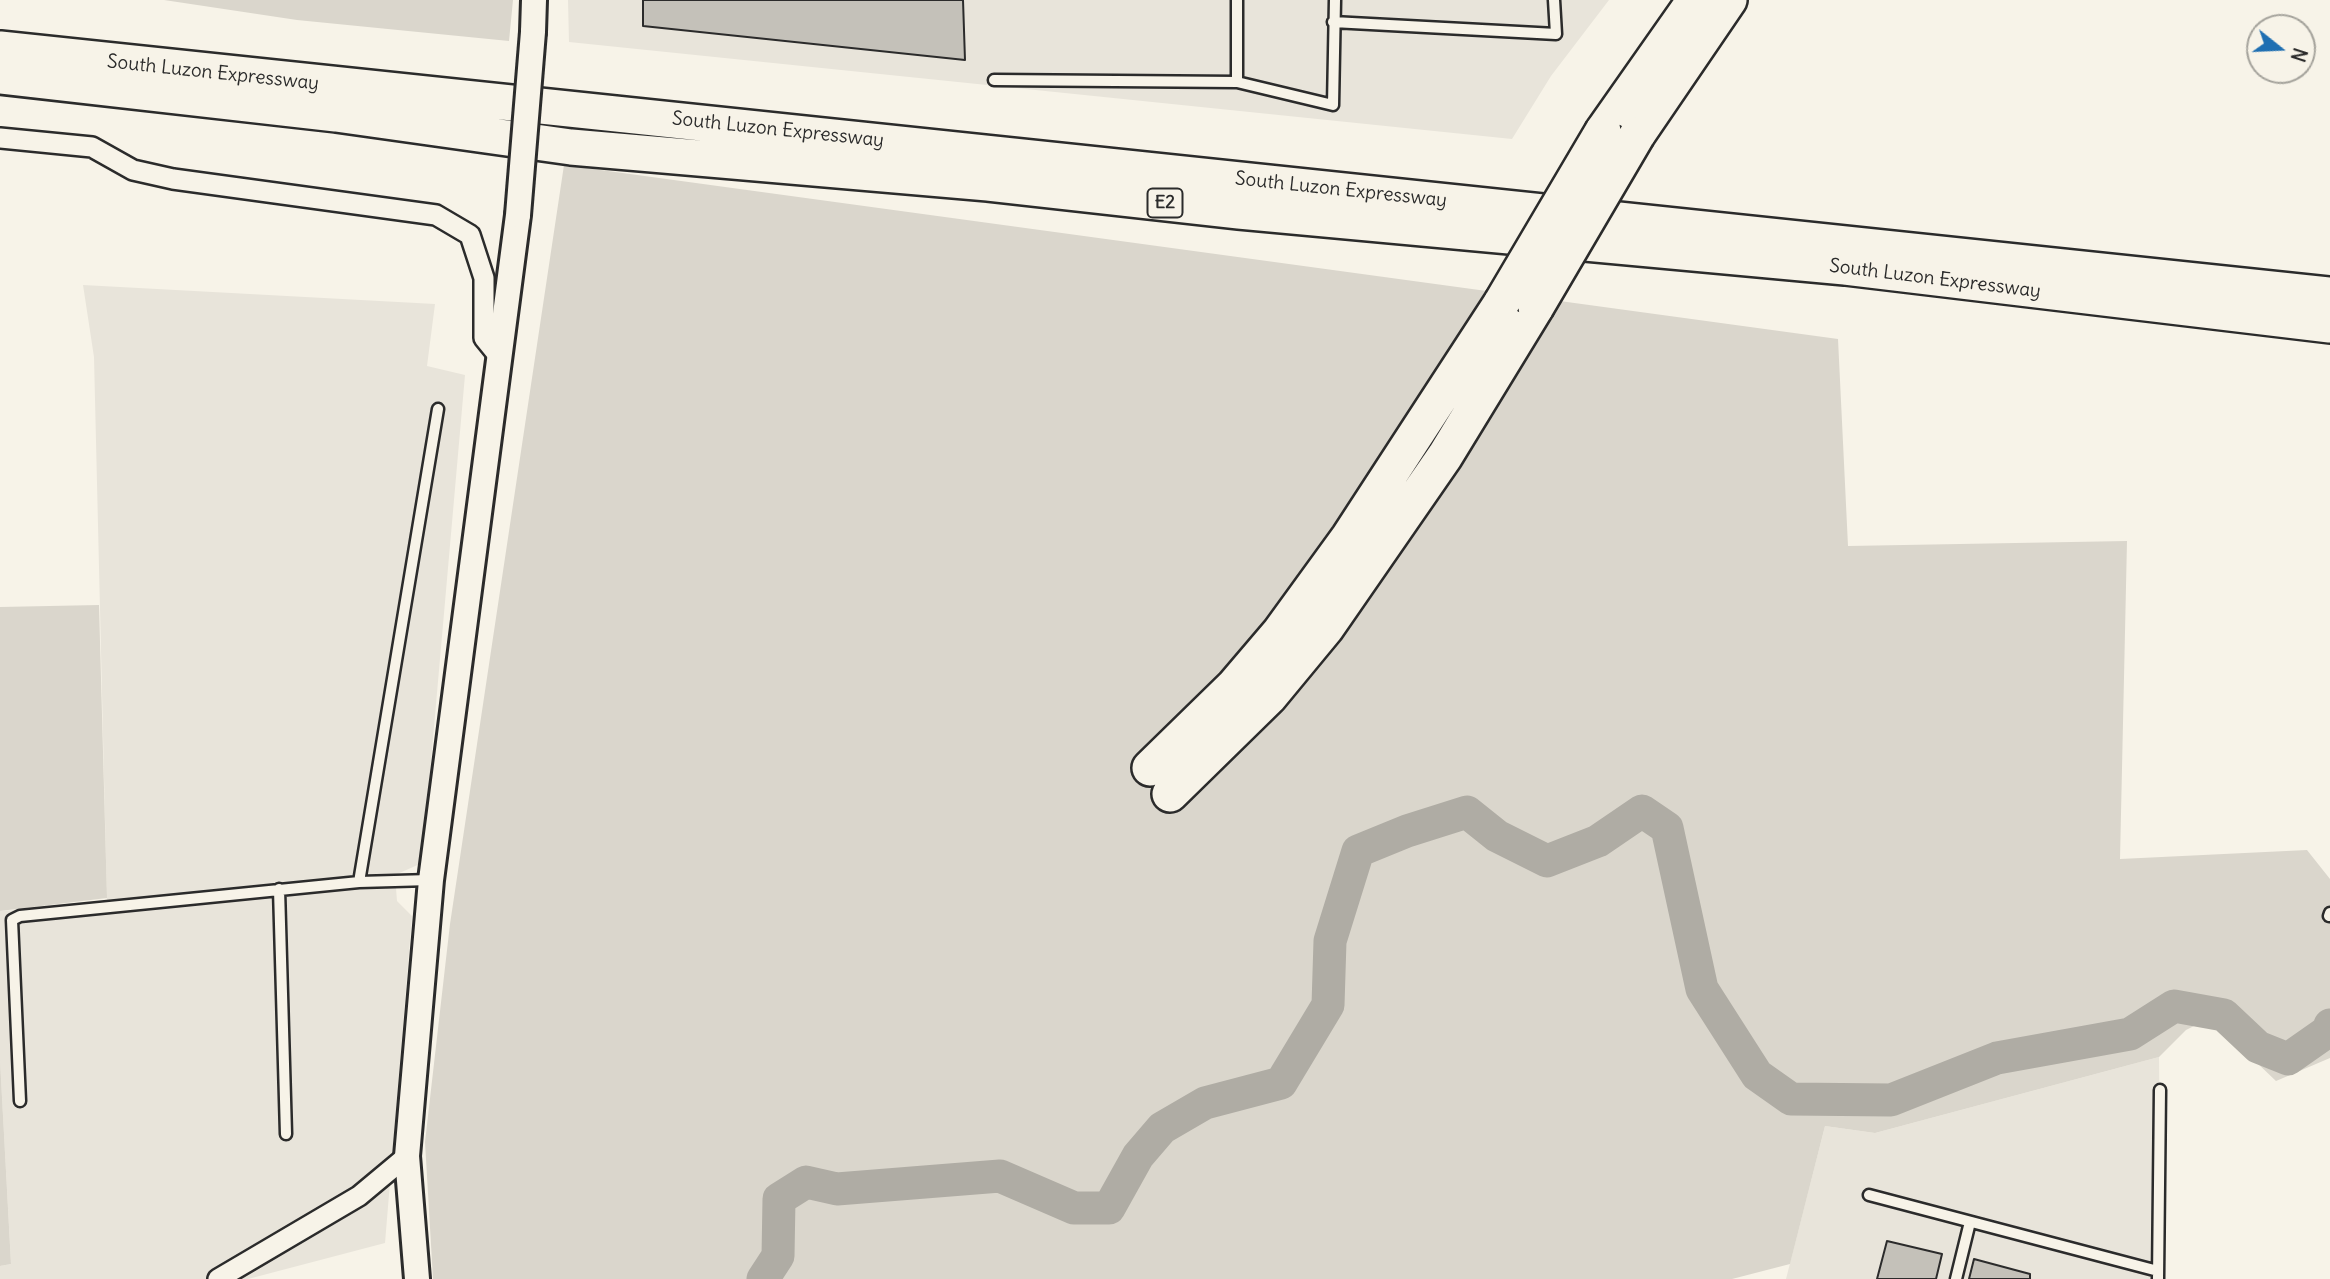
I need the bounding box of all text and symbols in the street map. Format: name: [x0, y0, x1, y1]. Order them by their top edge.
north arrow: [2246, 14, 2316, 84]
text: N: [2286, 45, 2313, 65]
street label: South Luzon Expressway: [106, 51, 320, 95]
street label: South Luzon Expressway: [671, 108, 885, 152]
street label: South Luzon Expressway: [1234, 168, 1448, 212]
road number: E2: [1148, 188, 1182, 218]
street label: South Luzon Expressway: [1828, 255, 2042, 303]

